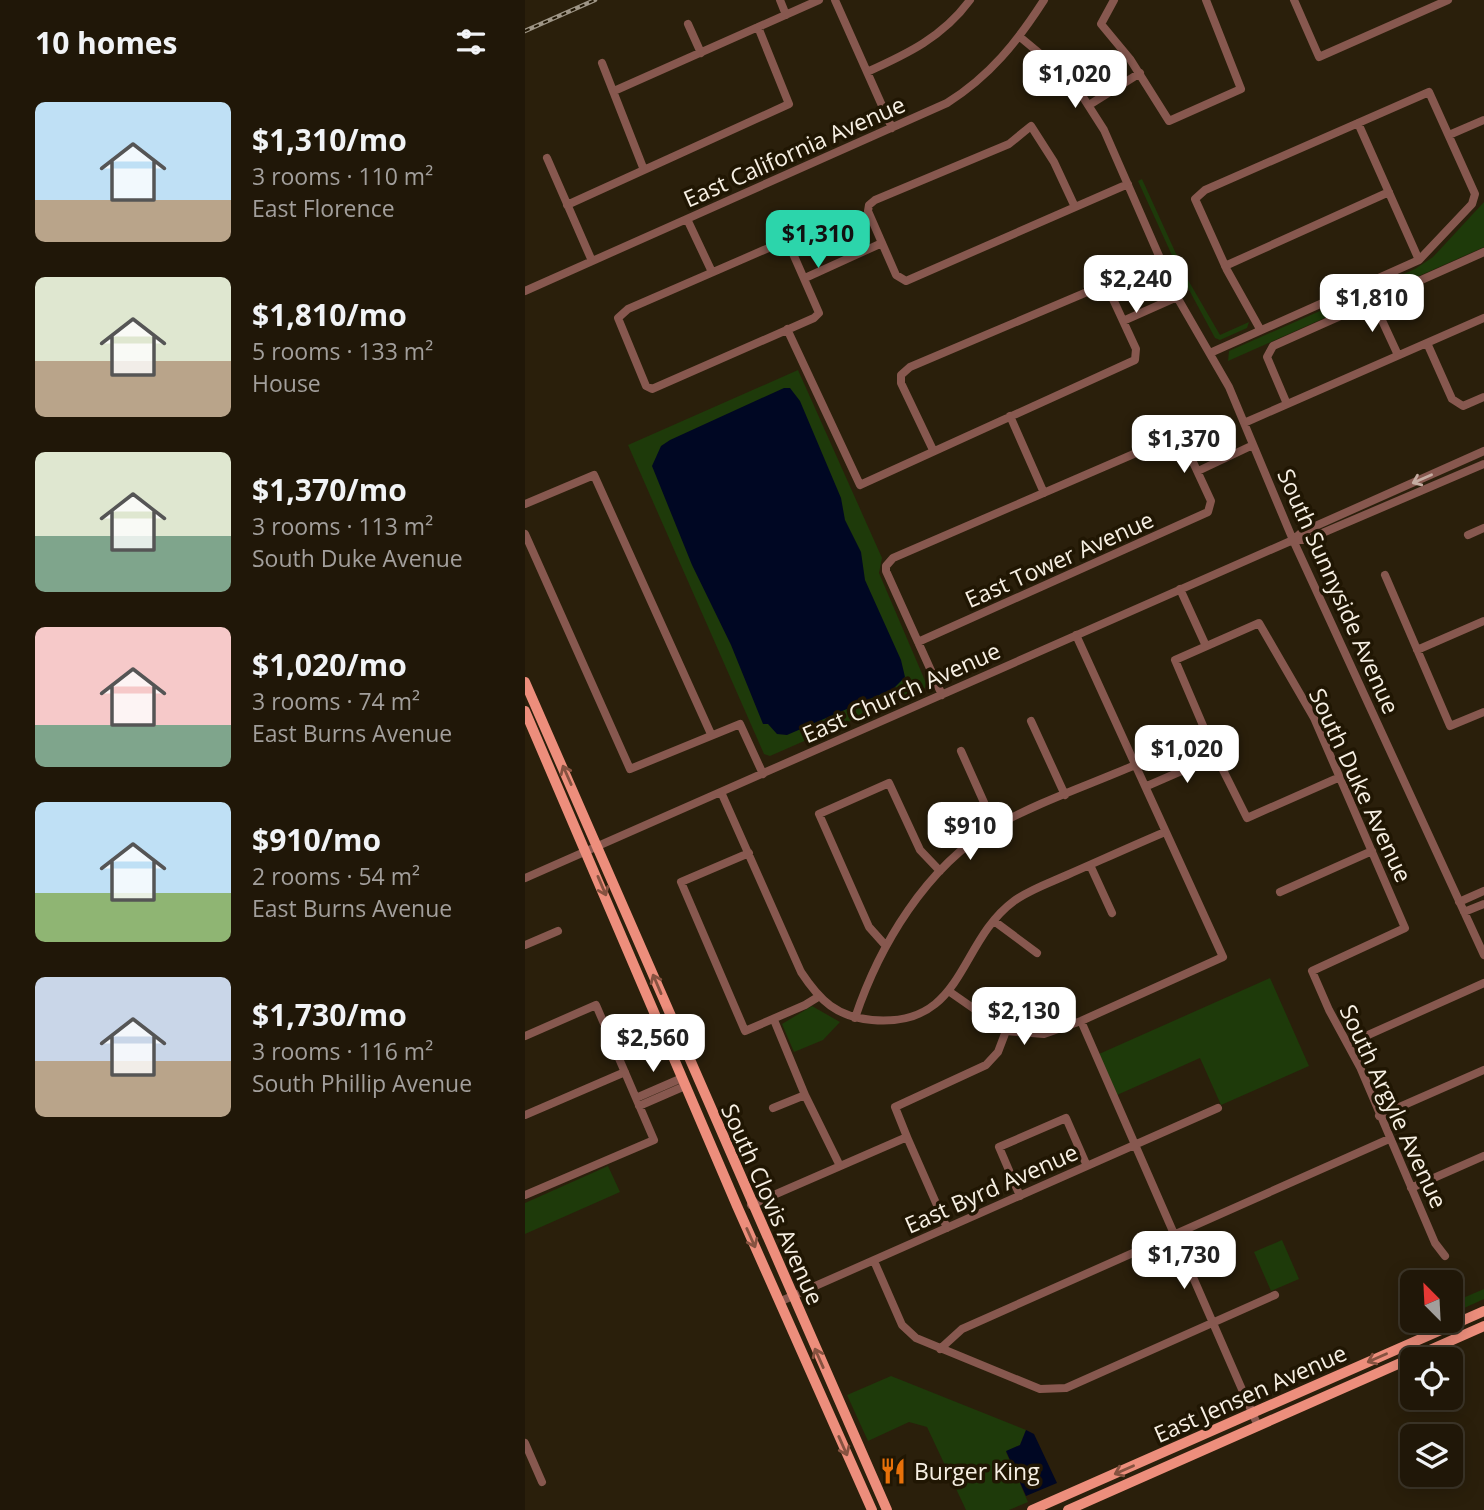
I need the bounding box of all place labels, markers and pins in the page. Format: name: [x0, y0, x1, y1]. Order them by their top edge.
pin: $1,020: [1018, 50, 1132, 110]
pin: $1,310: [761, 210, 875, 270]
pin: $2,240: [1079, 256, 1193, 315]
pin: $1,810: [1315, 274, 1429, 334]
pin: $1,370: [1127, 416, 1241, 475]
pin: $1,020: [1130, 726, 1244, 785]
pin: $910: [929, 802, 1011, 862]
pin: $2,130: [967, 988, 1081, 1047]
pin: $2,560: [596, 1014, 710, 1074]
pin: $1,730: [1127, 1232, 1241, 1291]
place label: Burger King: [914, 1455, 1040, 1487]
restaurant icon: Burger King: [878, 1456, 908, 1486]

